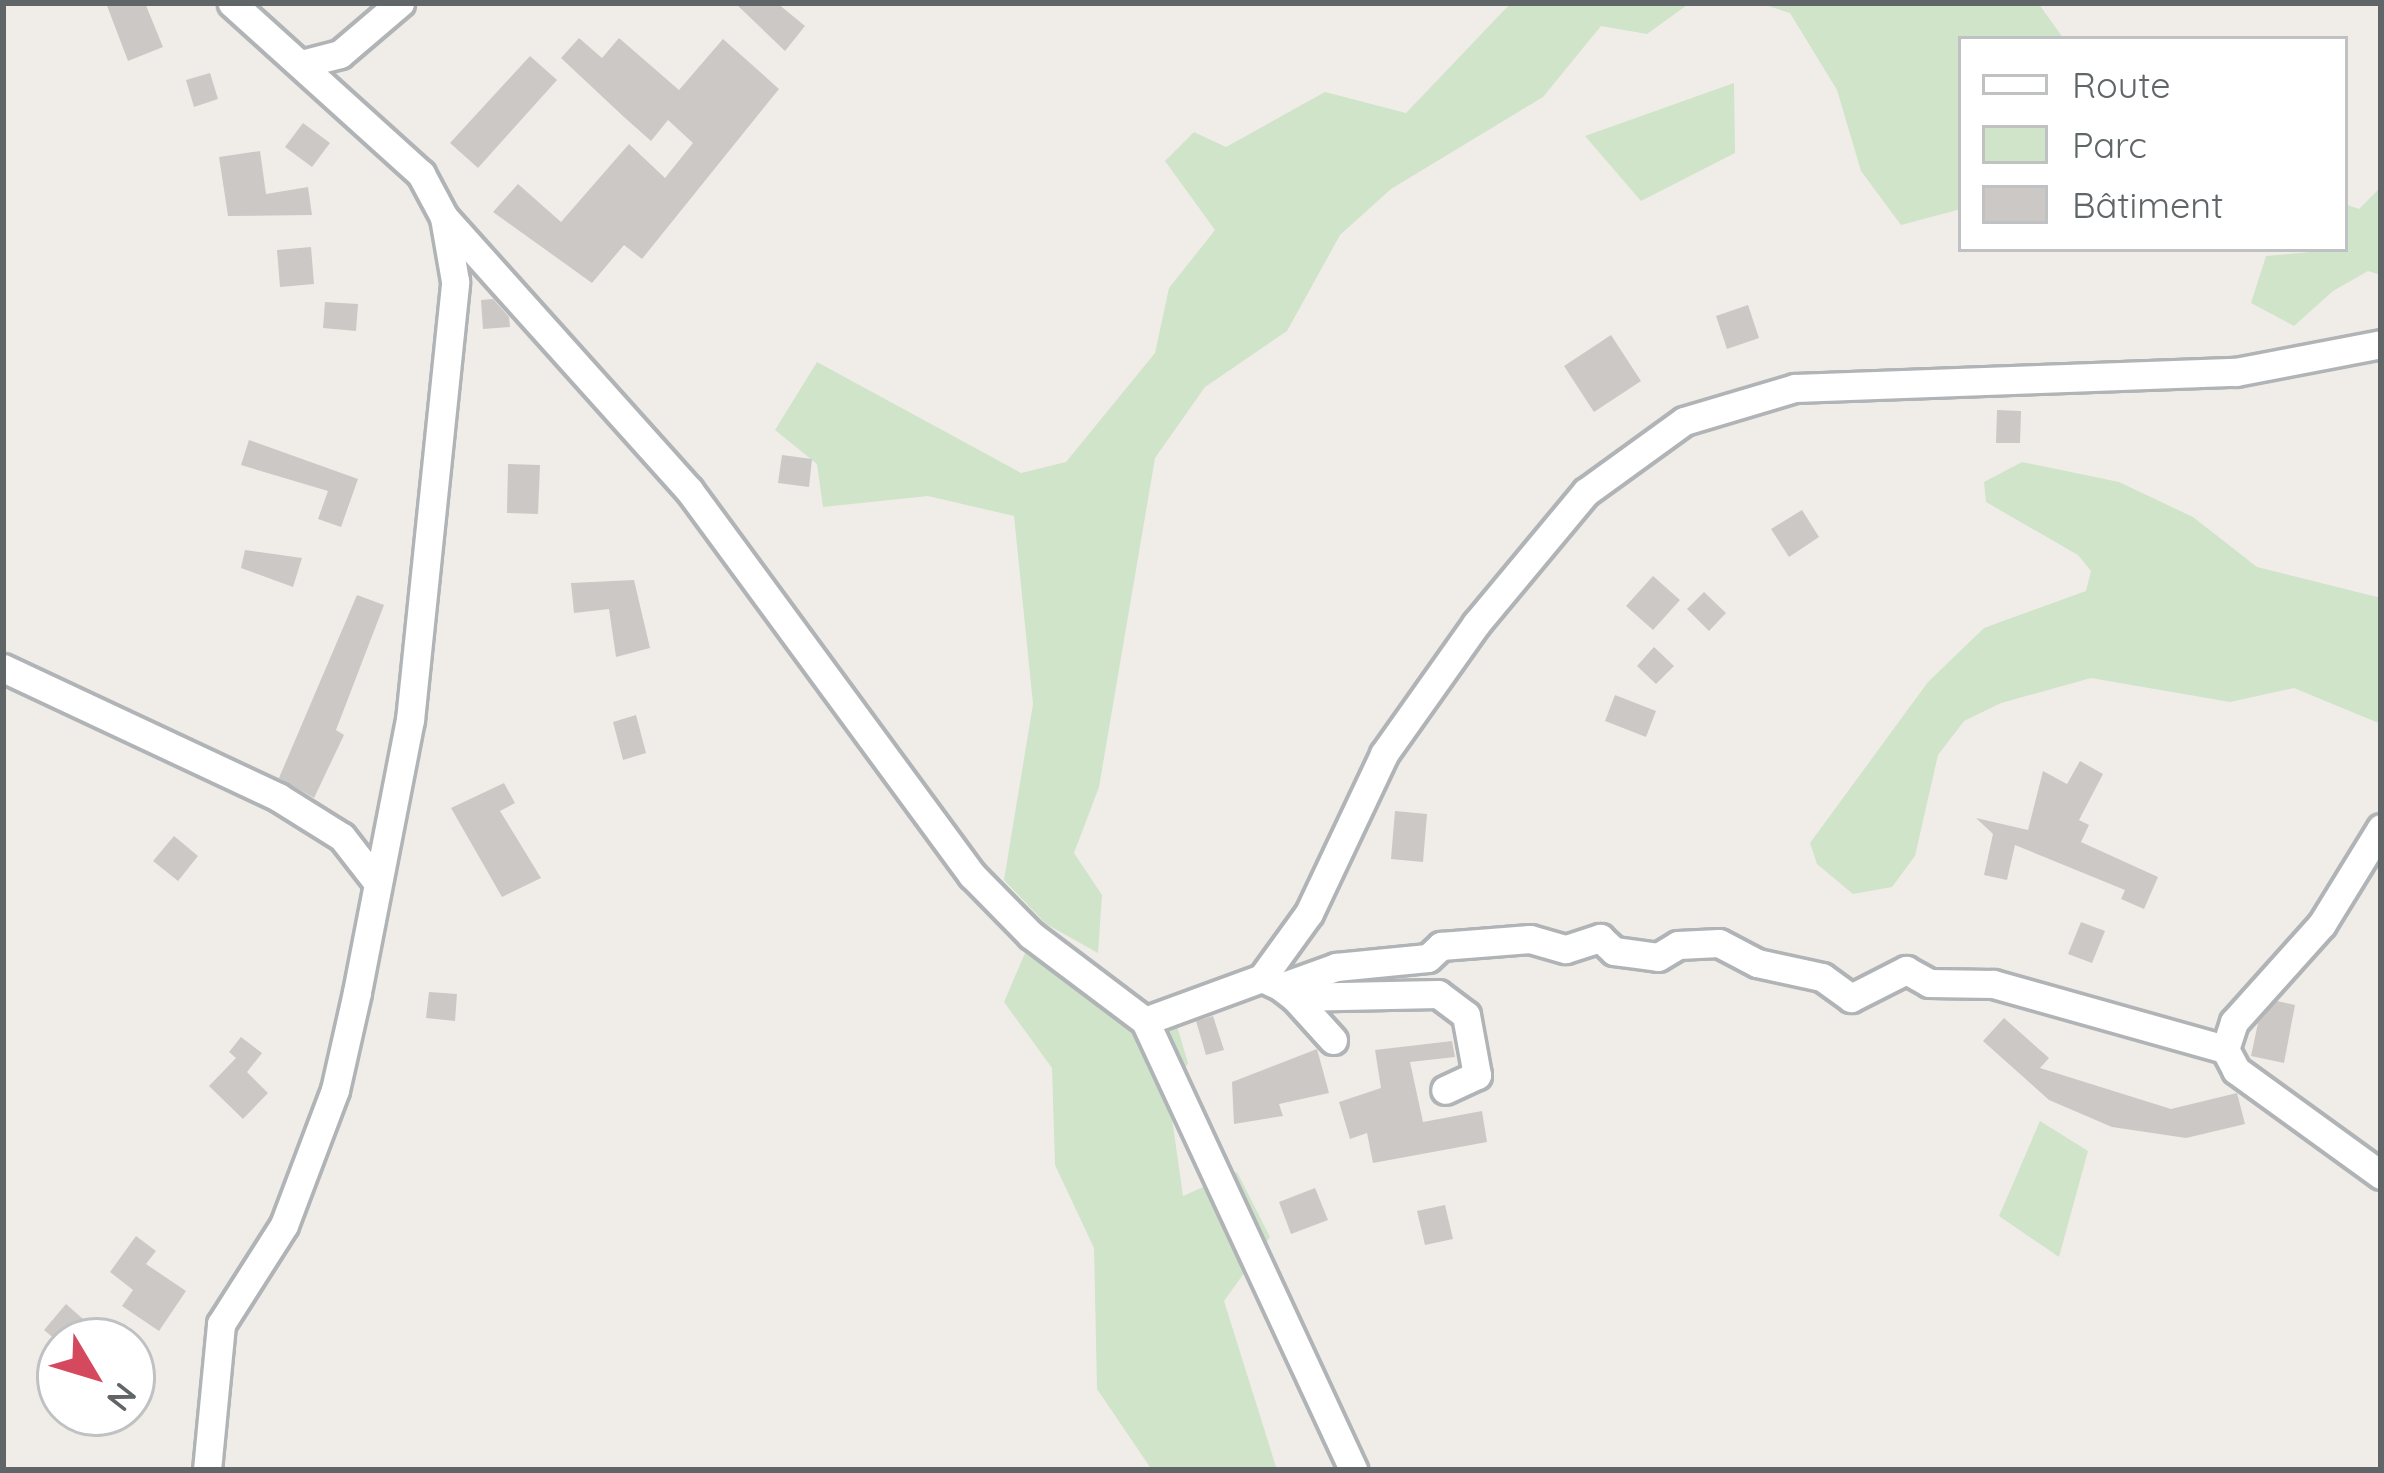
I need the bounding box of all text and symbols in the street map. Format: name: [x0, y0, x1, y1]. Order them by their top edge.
legend: [1958, 36, 2348, 252]
text: Route: [2072, 62, 2171, 107]
text: Parc: [2072, 122, 2147, 167]
text: Bâtiment: [2072, 182, 2223, 227]
north arrow: [36, 1317, 156, 1437]
text: N: [99, 1375, 146, 1420]

